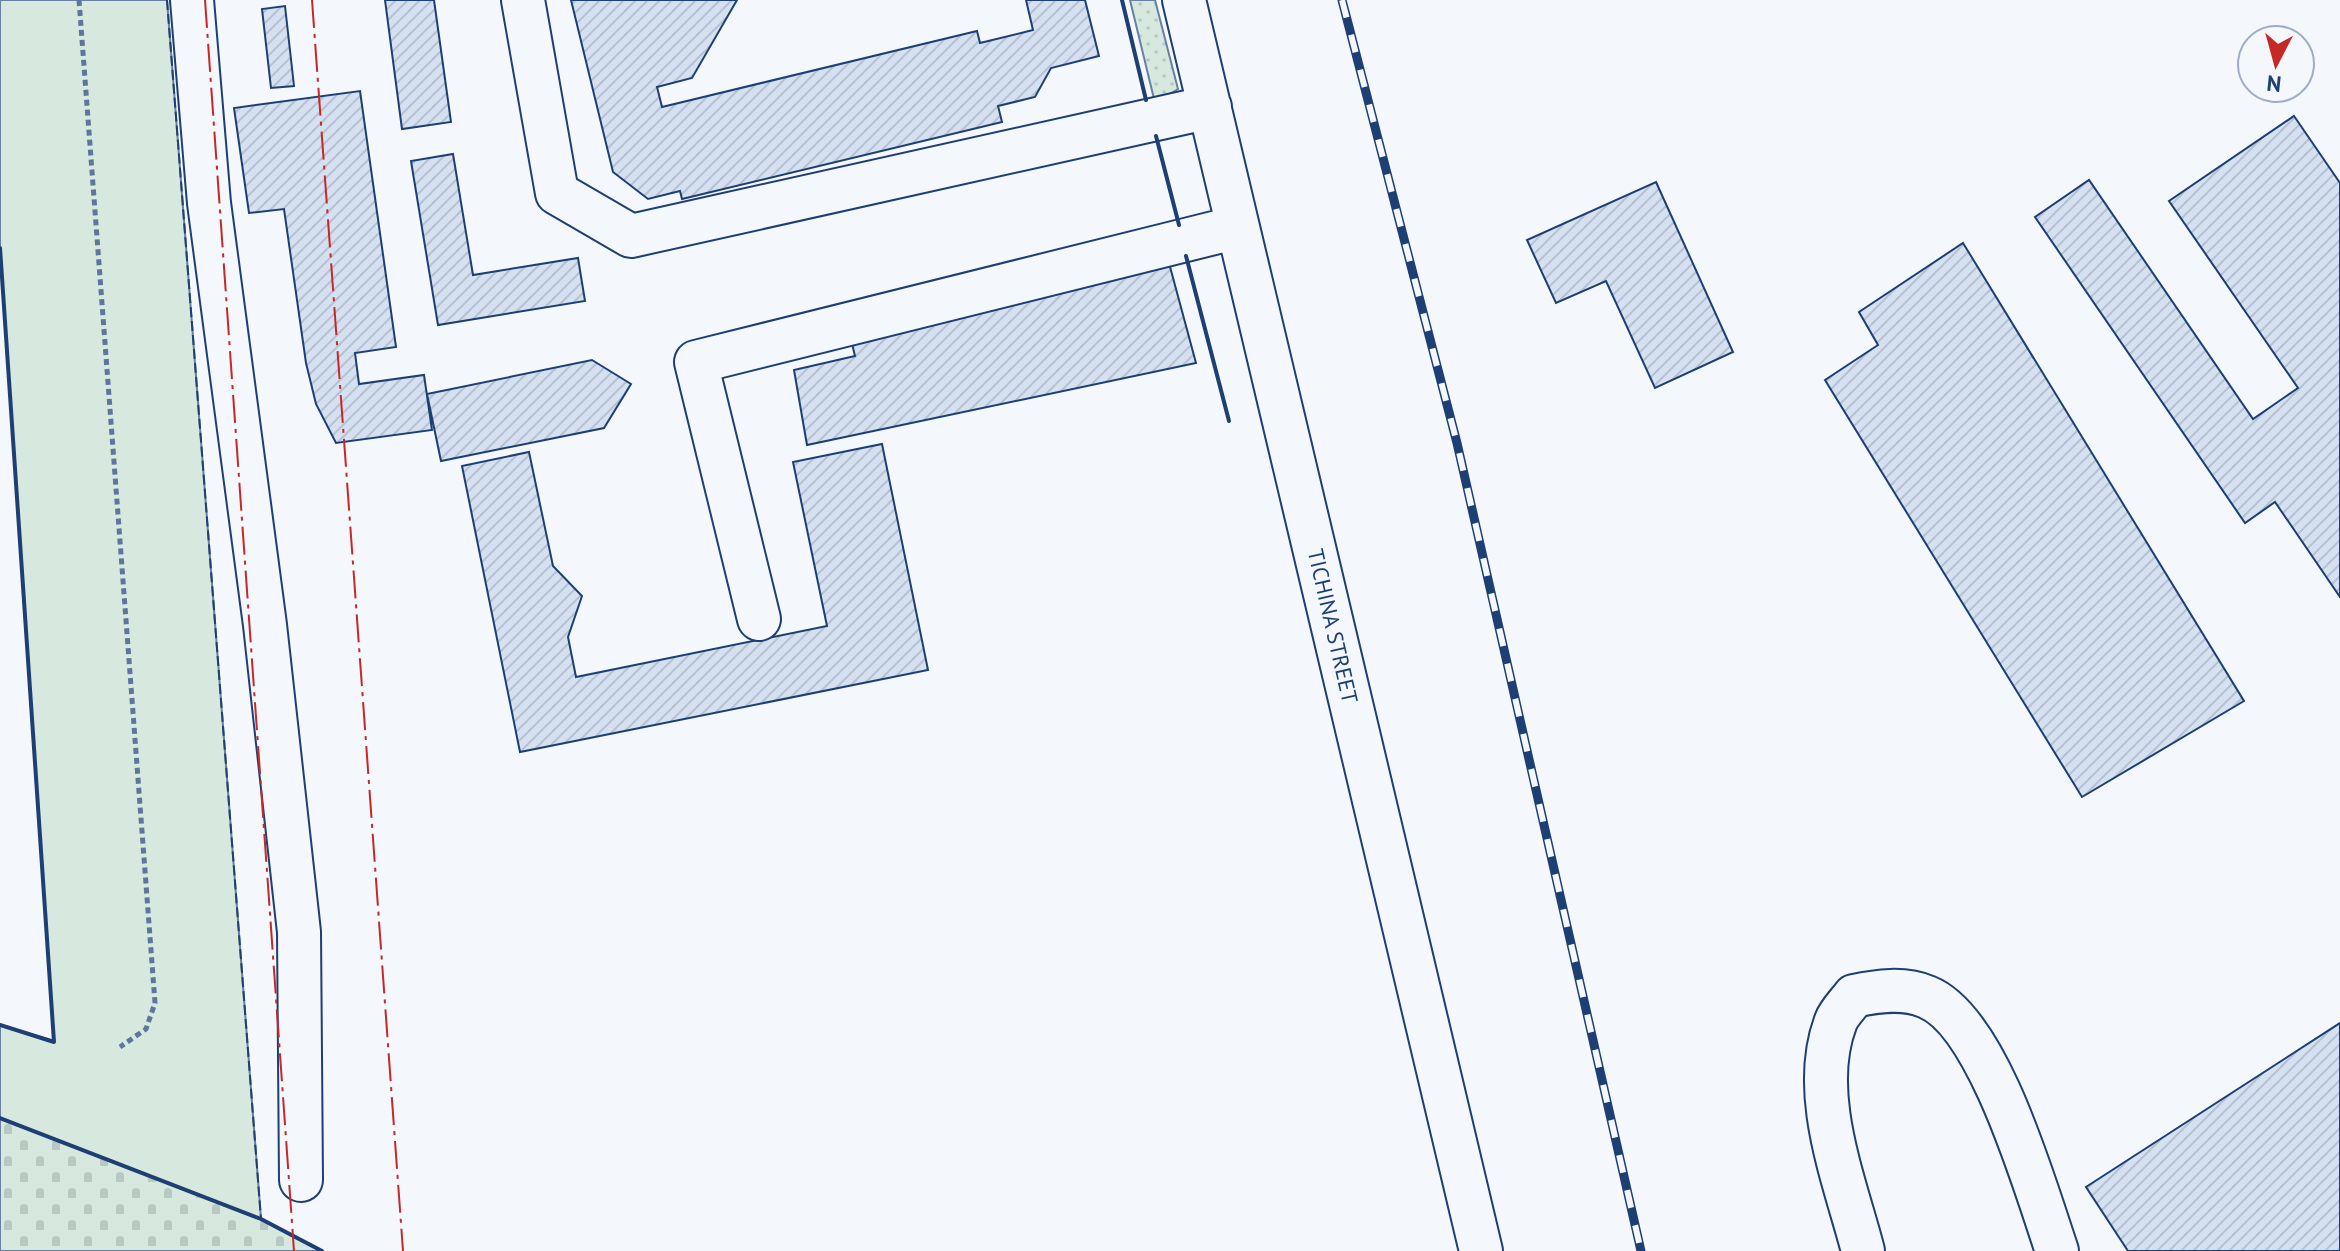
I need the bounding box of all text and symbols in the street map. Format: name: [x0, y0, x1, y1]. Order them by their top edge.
north arrow: [2236, 24, 2316, 104]
text: N: [2265, 69, 2283, 99]
street label: TICHINA STREET: [1302, 546, 1364, 706]

